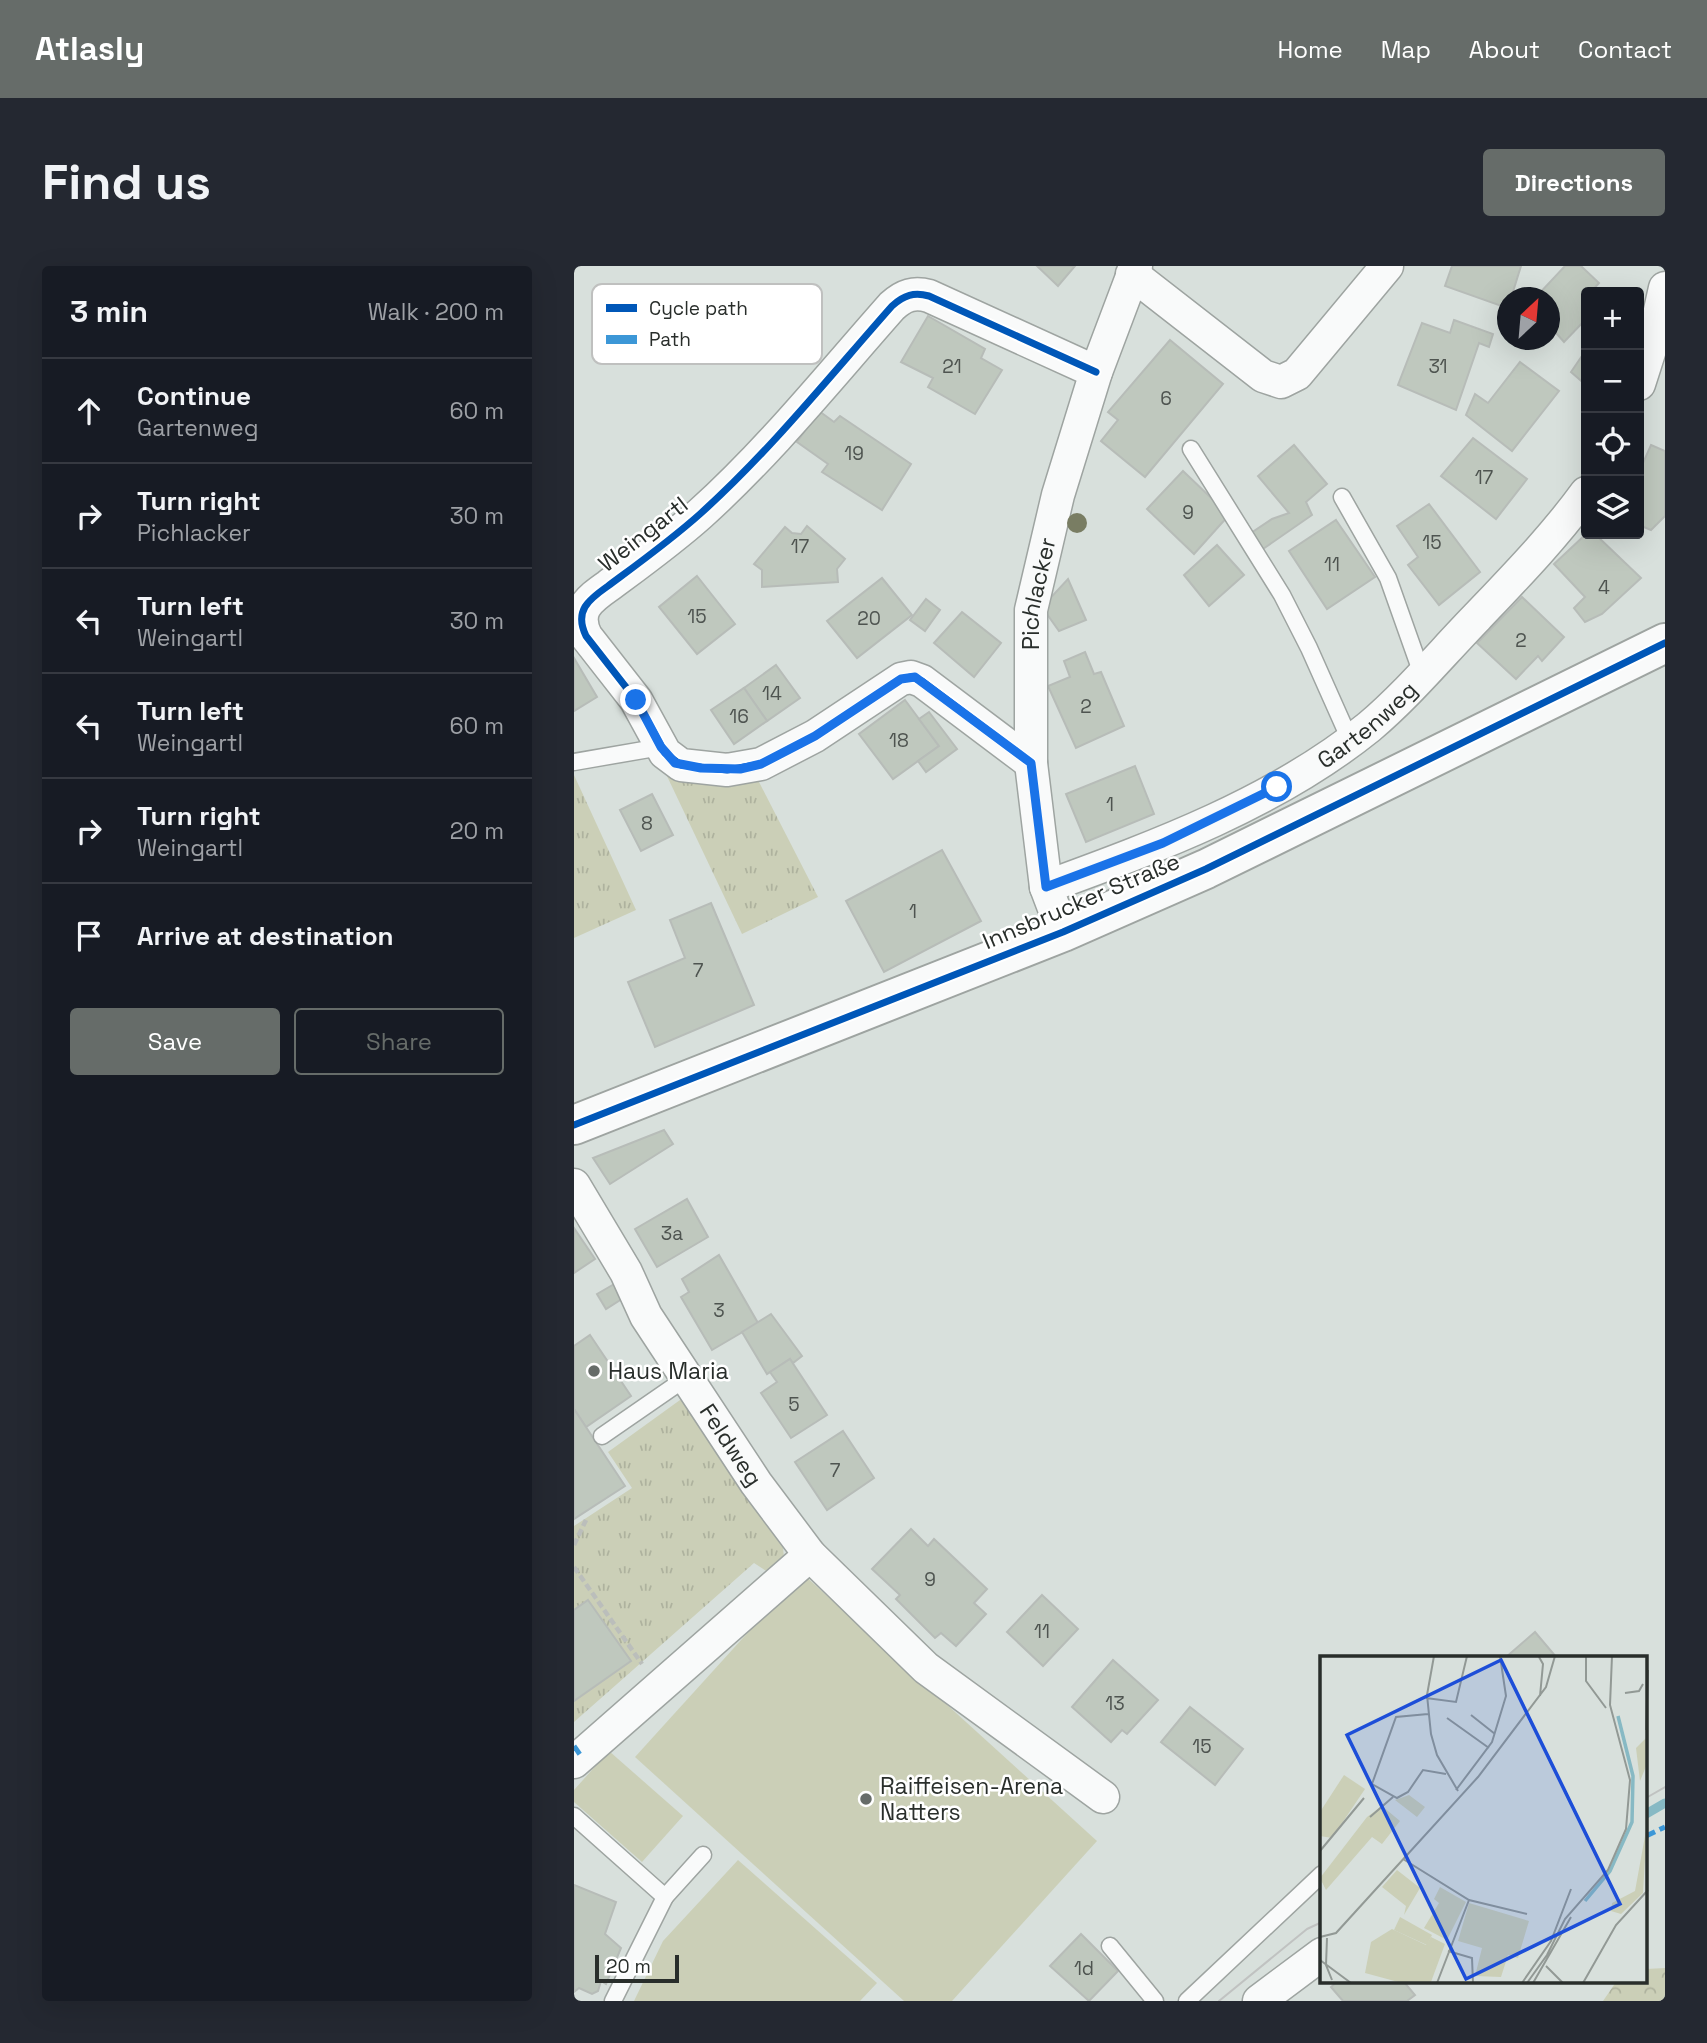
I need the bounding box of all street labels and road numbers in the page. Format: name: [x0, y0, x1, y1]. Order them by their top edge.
street label: Weingartl: [592, 490, 694, 578]
street label: Pichlacker: [1015, 535, 1062, 650]
street label: Gartenweg: [1311, 675, 1424, 775]
street label: Innsbrucker Straße: [978, 846, 1184, 956]
street label: Feldweg: [693, 1398, 769, 1492]

